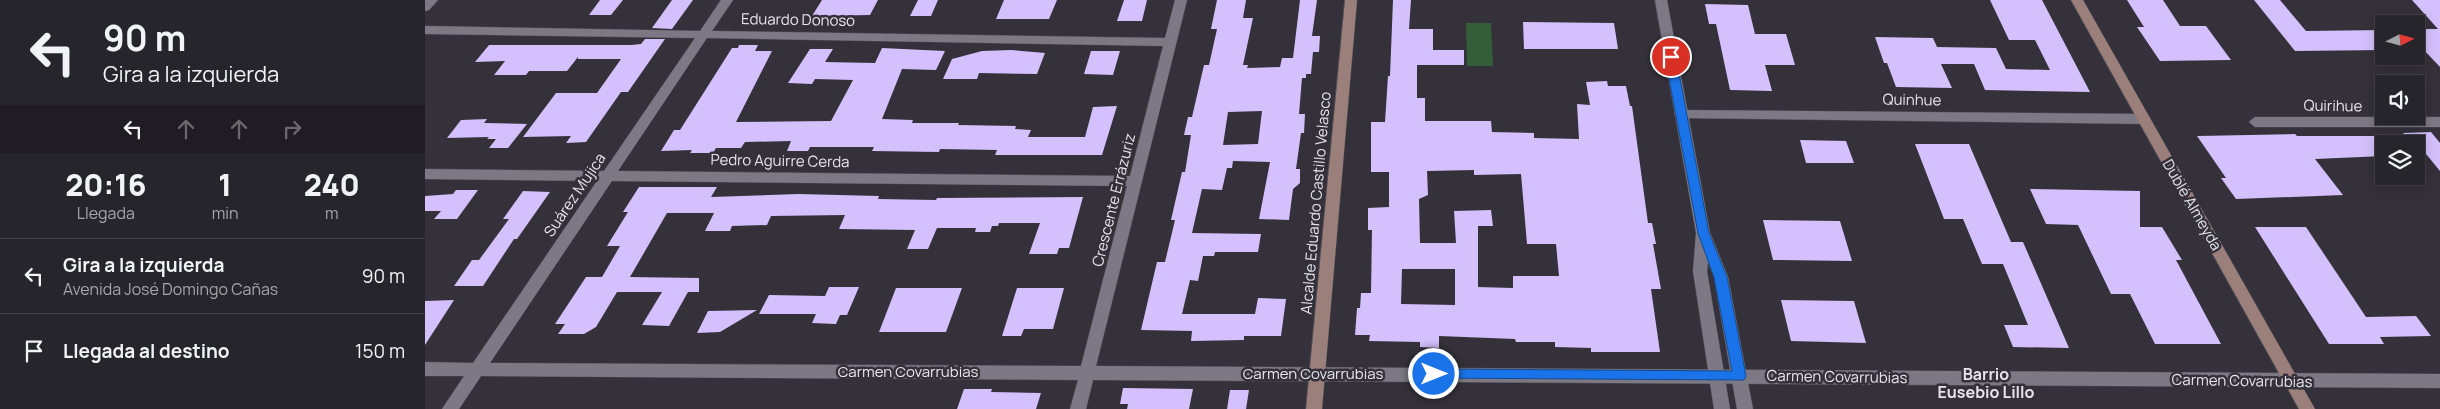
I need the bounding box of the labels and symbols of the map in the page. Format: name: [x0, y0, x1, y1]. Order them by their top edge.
street label: Eduardo Donoso: [741, 8, 855, 31]
north arrow: [2375, 15, 2425, 65]
pin: [1650, 36, 1692, 78]
street label: Quinhue: [1882, 88, 1942, 111]
street label: Alcalde Eduardo Castillo Velasco: [1295, 91, 1336, 315]
street label: Quirihue: [2303, 94, 2363, 117]
street label: Crescente Errázuriz: [1087, 131, 1140, 269]
street label: Suárez Mujica: [539, 149, 610, 241]
street label: Pedro Aguirre Cerda: [710, 149, 850, 172]
street label: Dublé Almeyda: [2158, 155, 2227, 254]
position arrow: [1407, 347, 1459, 399]
street label: Carmen Covarrubias: [838, 361, 978, 382]
street label: Carmen Covarrubias: [1243, 363, 1383, 384]
district label: Barrio Eusebio Lillo: [1938, 363, 2035, 403]
street label: Carmen Covarrubias: [1766, 365, 1908, 388]
street label: Carmen Covarrubias: [2171, 369, 2313, 392]

